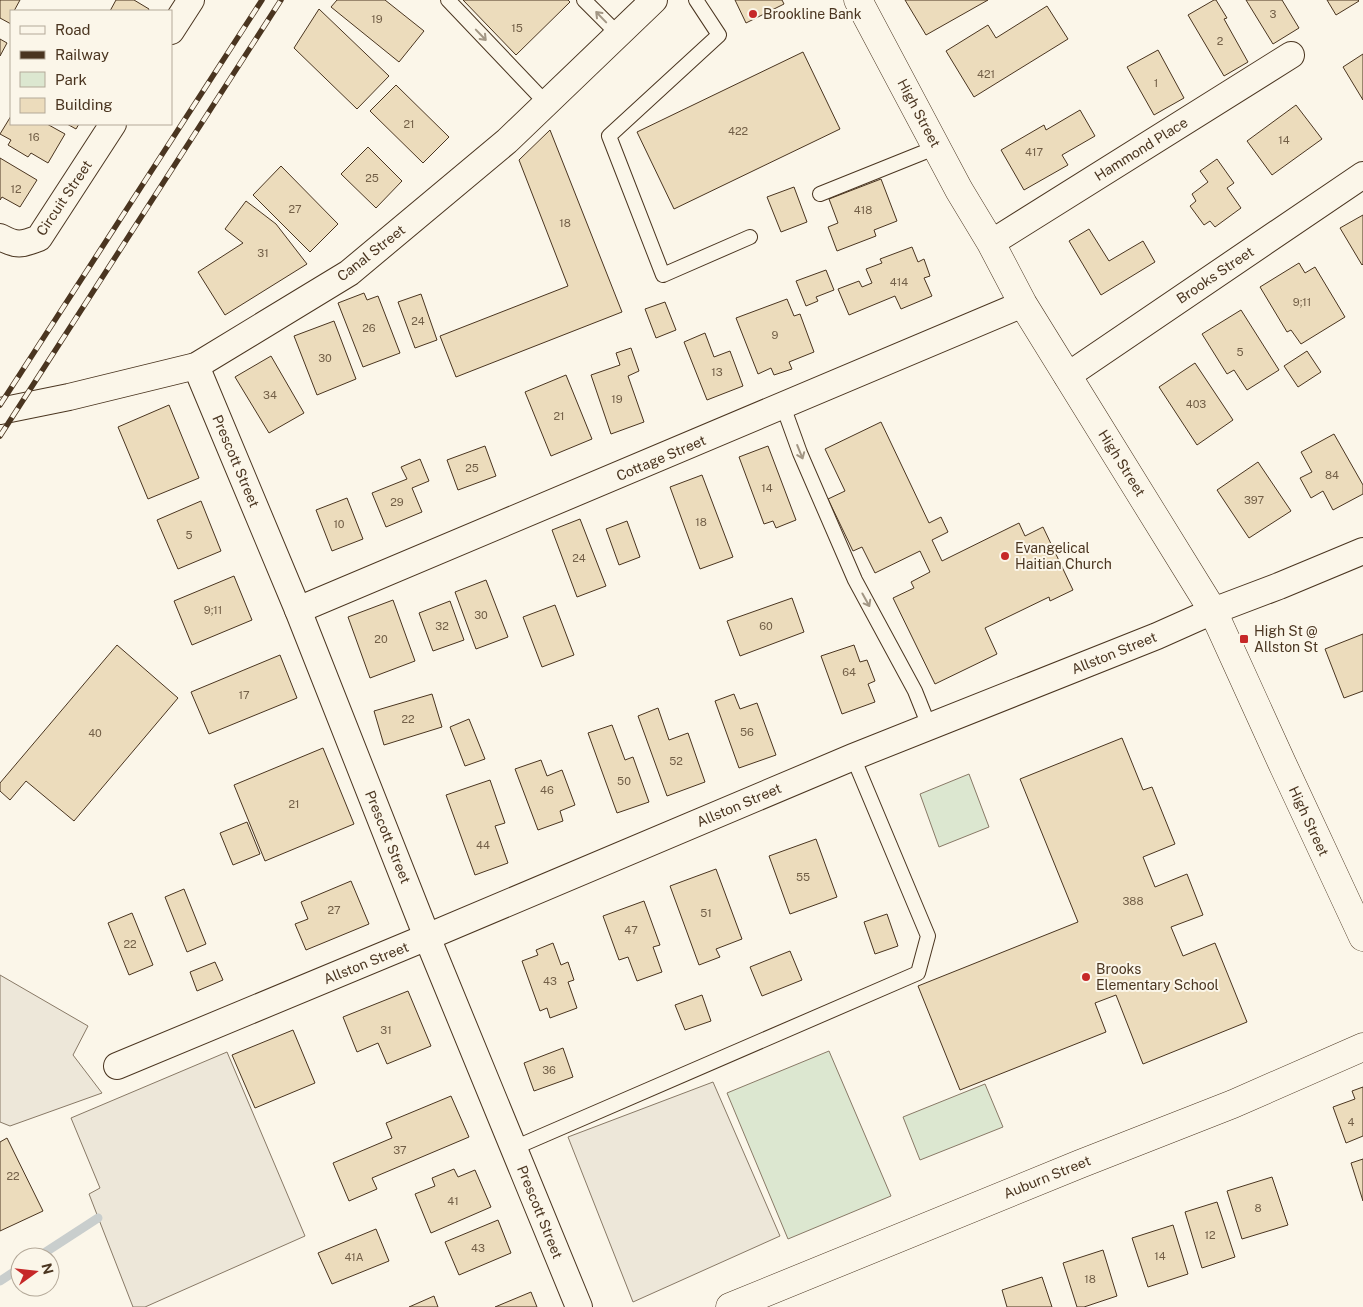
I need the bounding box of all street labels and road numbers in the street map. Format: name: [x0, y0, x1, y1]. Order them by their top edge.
street label: High Street: [894, 76, 944, 150]
street label: Hammond Place: [1092, 114, 1191, 184]
street label: Circuit Street: [33, 157, 95, 239]
street label: Canal Street: [334, 222, 408, 284]
street label: Brooks Street: [1173, 243, 1257, 307]
street label: Prescott Street: [209, 412, 263, 510]
street label: High Street: [1095, 427, 1149, 499]
street label: Cottage Street: [614, 432, 708, 484]
street label: Allston Street: [1069, 629, 1159, 677]
street label: Allston Street: [694, 780, 784, 830]
street label: High Street: [1286, 784, 1332, 858]
street label: Prescott Street: [362, 788, 414, 886]
street label: Allston Street: [321, 939, 411, 987]
street label: Auburn Street: [1001, 1152, 1093, 1202]
street label: Prescott Street: [514, 1163, 566, 1261]

